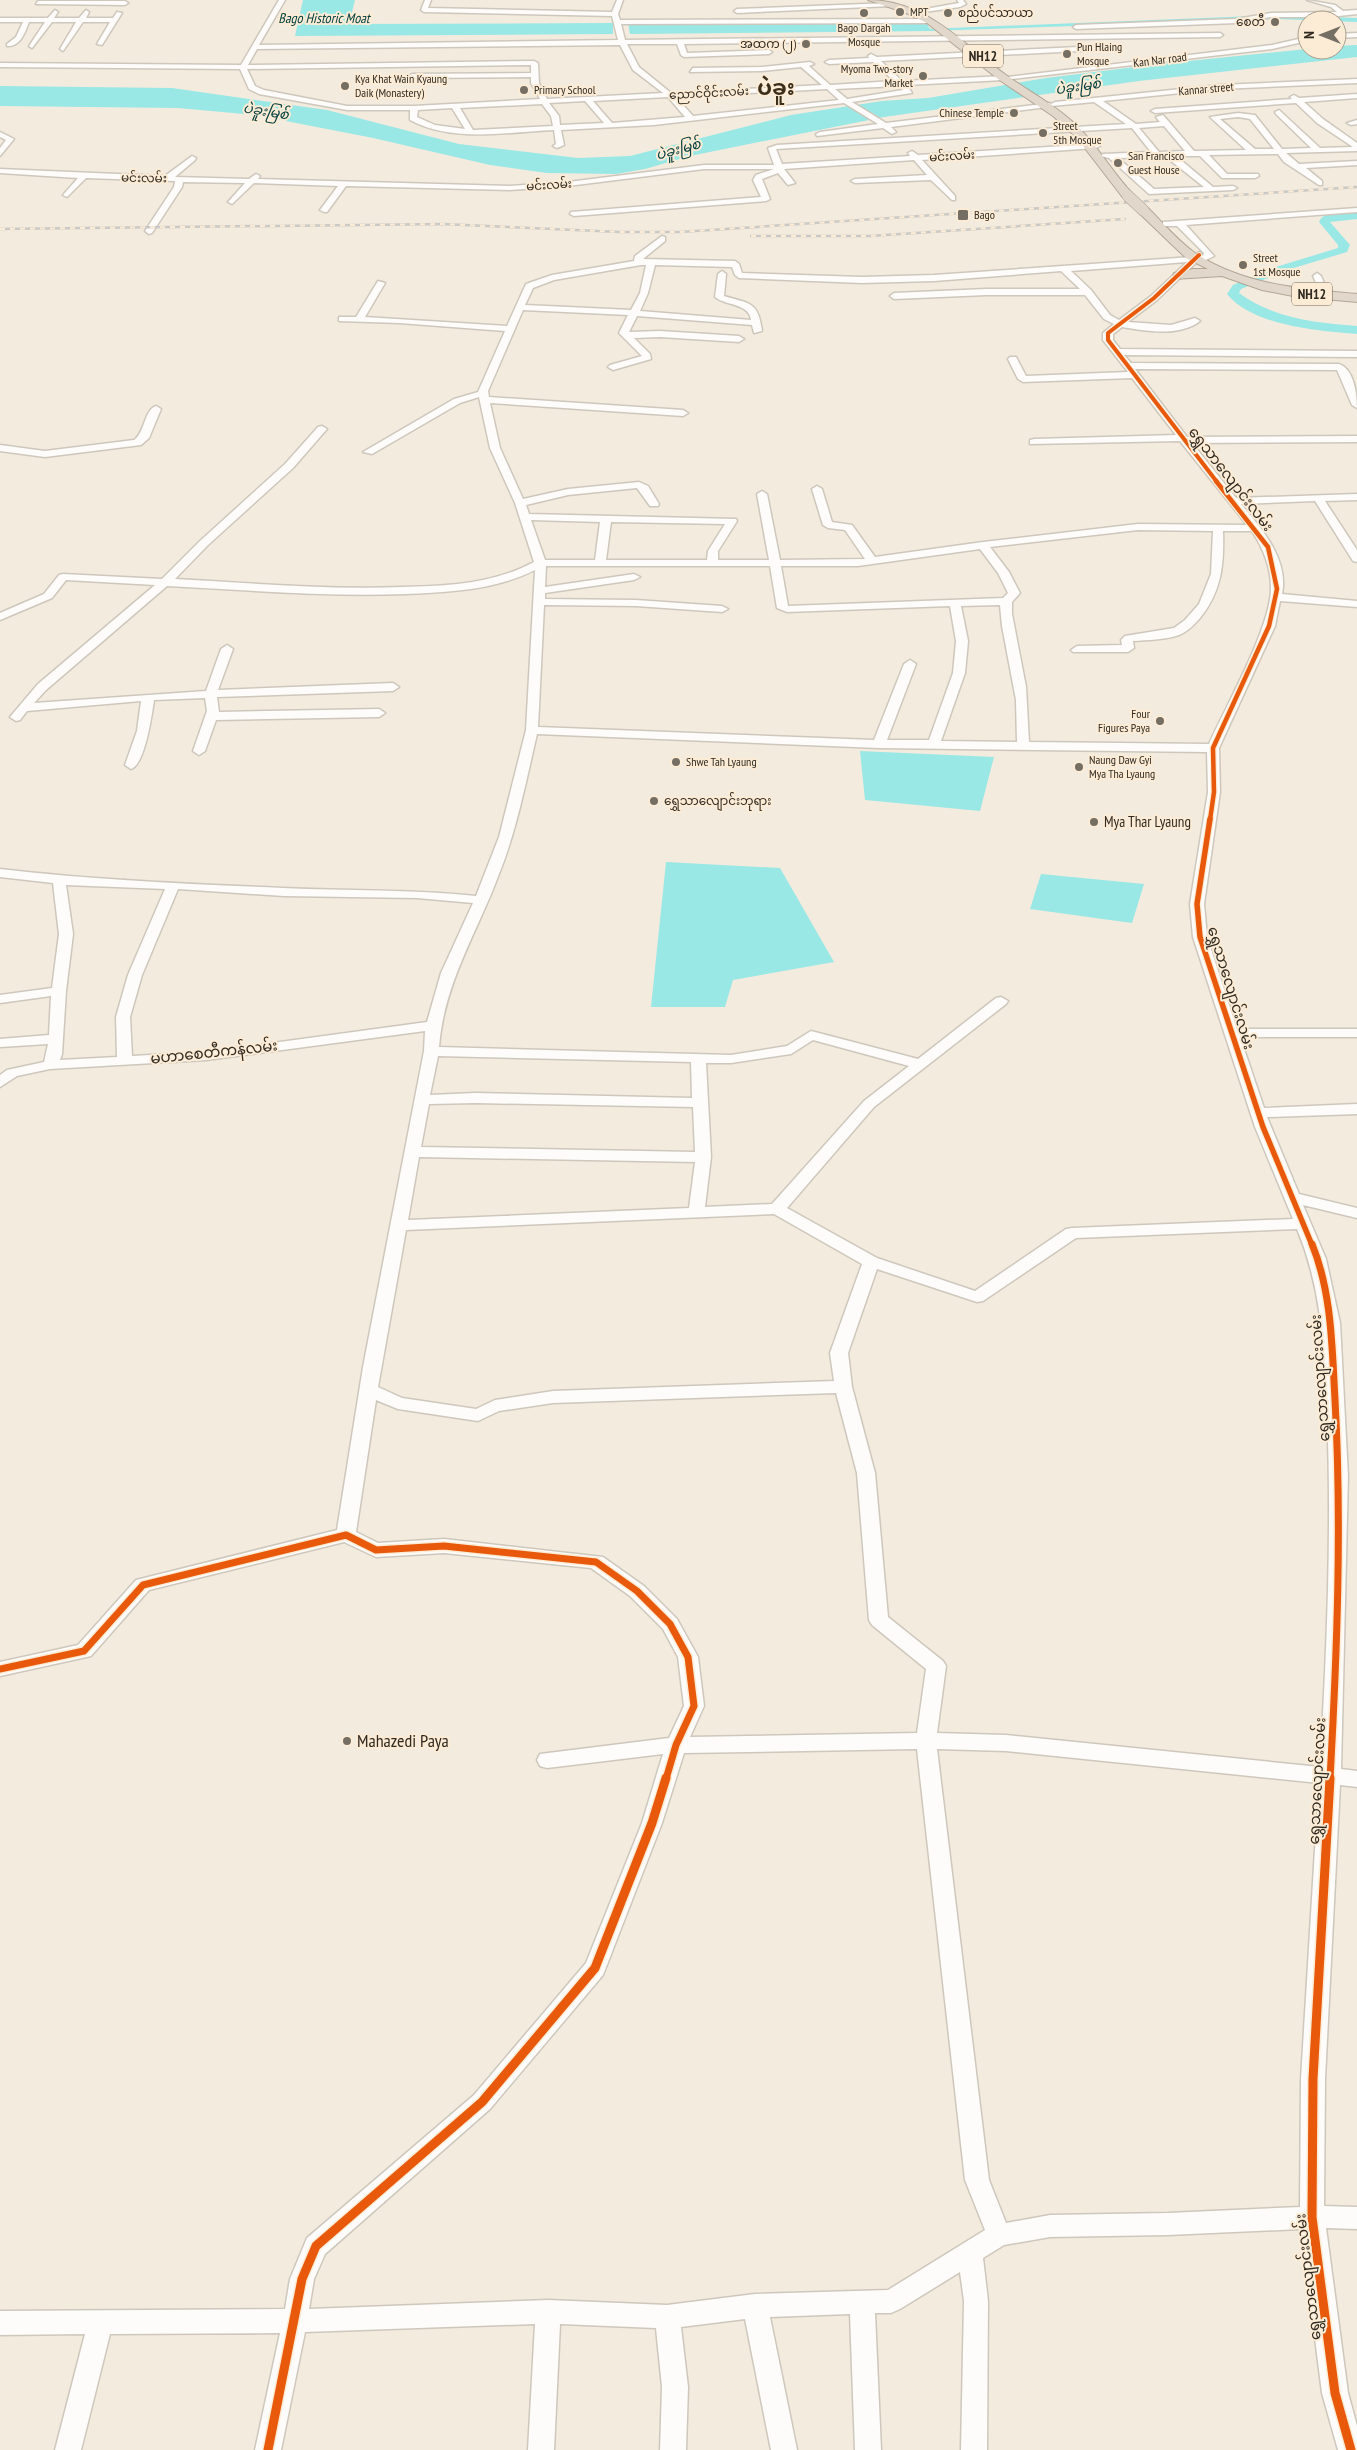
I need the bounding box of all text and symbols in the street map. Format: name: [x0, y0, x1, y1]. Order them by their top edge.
place label: MPT: [910, 4, 929, 19]
place label: စည်ပင်သာယာ: [958, 4, 1033, 23]
marker: MPT: [894, 6, 906, 18]
marker: Bago Dargah Mosque: [858, 7, 870, 19]
marker: စည်ပင်သာယာ: [942, 7, 954, 19]
water label: Bago Historic Moat: [278, 9, 372, 27]
north arrow: [1297, 10, 1347, 60]
place label: စေတီ: [1236, 13, 1265, 29]
marker: စေတီ: [1269, 16, 1281, 28]
place label: Bago Dargah Mosque: [837, 20, 891, 49]
text: N: [1300, 31, 1318, 39]
place label: အထက (၂): [740, 36, 796, 54]
marker: အထက (၂): [800, 38, 812, 50]
place label: Pun Hlaing Mosque: [1077, 39, 1122, 68]
road number: NH12: [963, 44, 1003, 68]
marker: Pun Hlaing Mosque: [1061, 48, 1073, 60]
street label: Kan Nar road: [1132, 49, 1188, 70]
place label: Myoma Two-story Market: [841, 61, 914, 90]
marker: Myoma Two-story Market: [917, 70, 929, 82]
place label: Kya Khat Wain Kyaung Daik (Monastery): [355, 71, 447, 100]
water label: ပဲခူးမြစ်: [1054, 73, 1104, 101]
district label: ပဲခူး: [757, 74, 795, 105]
street label: Kannar street: [1178, 79, 1235, 98]
marker: Kya Khat Wain Kyaung Daik (Monastery): [339, 80, 351, 92]
place label: Primary School: [534, 82, 596, 97]
street label: ညောင်ဝိုင်းလမ်း: [669, 82, 749, 105]
marker: Primary School: [518, 84, 530, 96]
water label: ပဲခူးမြစ်: [241, 98, 292, 127]
place label: Chinese Temple: [939, 105, 1004, 120]
marker: Chinese Temple: [1008, 107, 1020, 119]
place label: Street 5th Mosque: [1053, 118, 1102, 147]
marker: Street 5th Mosque: [1037, 127, 1049, 139]
water label: ပဲခူးမြစ်: [653, 133, 705, 167]
street label: မင်းလမ်း: [929, 145, 975, 165]
place label: San Francisco Guest House: [1128, 148, 1184, 177]
marker: San Francisco Guest House: [1112, 157, 1124, 169]
street label: မင်းလမ်း: [121, 169, 167, 185]
street label: မင်းလမ်း: [526, 174, 572, 194]
place label: Bago: [974, 207, 995, 222]
marker: Bago: [956, 208, 970, 222]
place label: Street 1st Mosque: [1253, 250, 1301, 279]
marker: Street 1st Mosque: [1237, 259, 1249, 271]
road number: NH12: [1292, 282, 1332, 306]
street label: ရွှေသာလျောင်းလမ်း: [1182, 423, 1278, 537]
place label: Four Figures Paya: [1098, 706, 1151, 735]
marker: Four Figures Paya: [1154, 715, 1166, 727]
place label: Naung Daw Gyi Mya Tha Lyaung: [1089, 752, 1155, 781]
place label: Shwe Tah Lyaung: [686, 754, 757, 769]
marker: Shwe Tah Lyaung: [670, 756, 682, 768]
marker: Naung Daw Gyi Mya Tha Lyaung: [1073, 761, 1085, 773]
place label: ရွှေသာလျောင်းဘုရား: [664, 792, 771, 811]
marker: ရွှေသာလျောင်းဘုရား: [648, 795, 660, 807]
place label: Mya Thar Lyaung: [1104, 812, 1191, 831]
marker: Mya Thar Lyaung: [1088, 816, 1100, 828]
street label: ရွှေသာလျောင်းလမ်း: [1201, 924, 1259, 1052]
street label: မဟာစေတီကန်လမ်း: [149, 1035, 279, 1071]
street label: ရွှေသာလျောင်းလမ်း: [1306, 1314, 1336, 1442]
street label: ရွှေသာလျောင်းလမ်း: [1304, 1717, 1332, 1845]
place label: Mahazedi Paya: [357, 1729, 449, 1752]
marker: Mahazedi Paya: [341, 1735, 353, 1747]
street label: ရွှေသာလျောင်းလမ်း: [1290, 2212, 1328, 2341]

